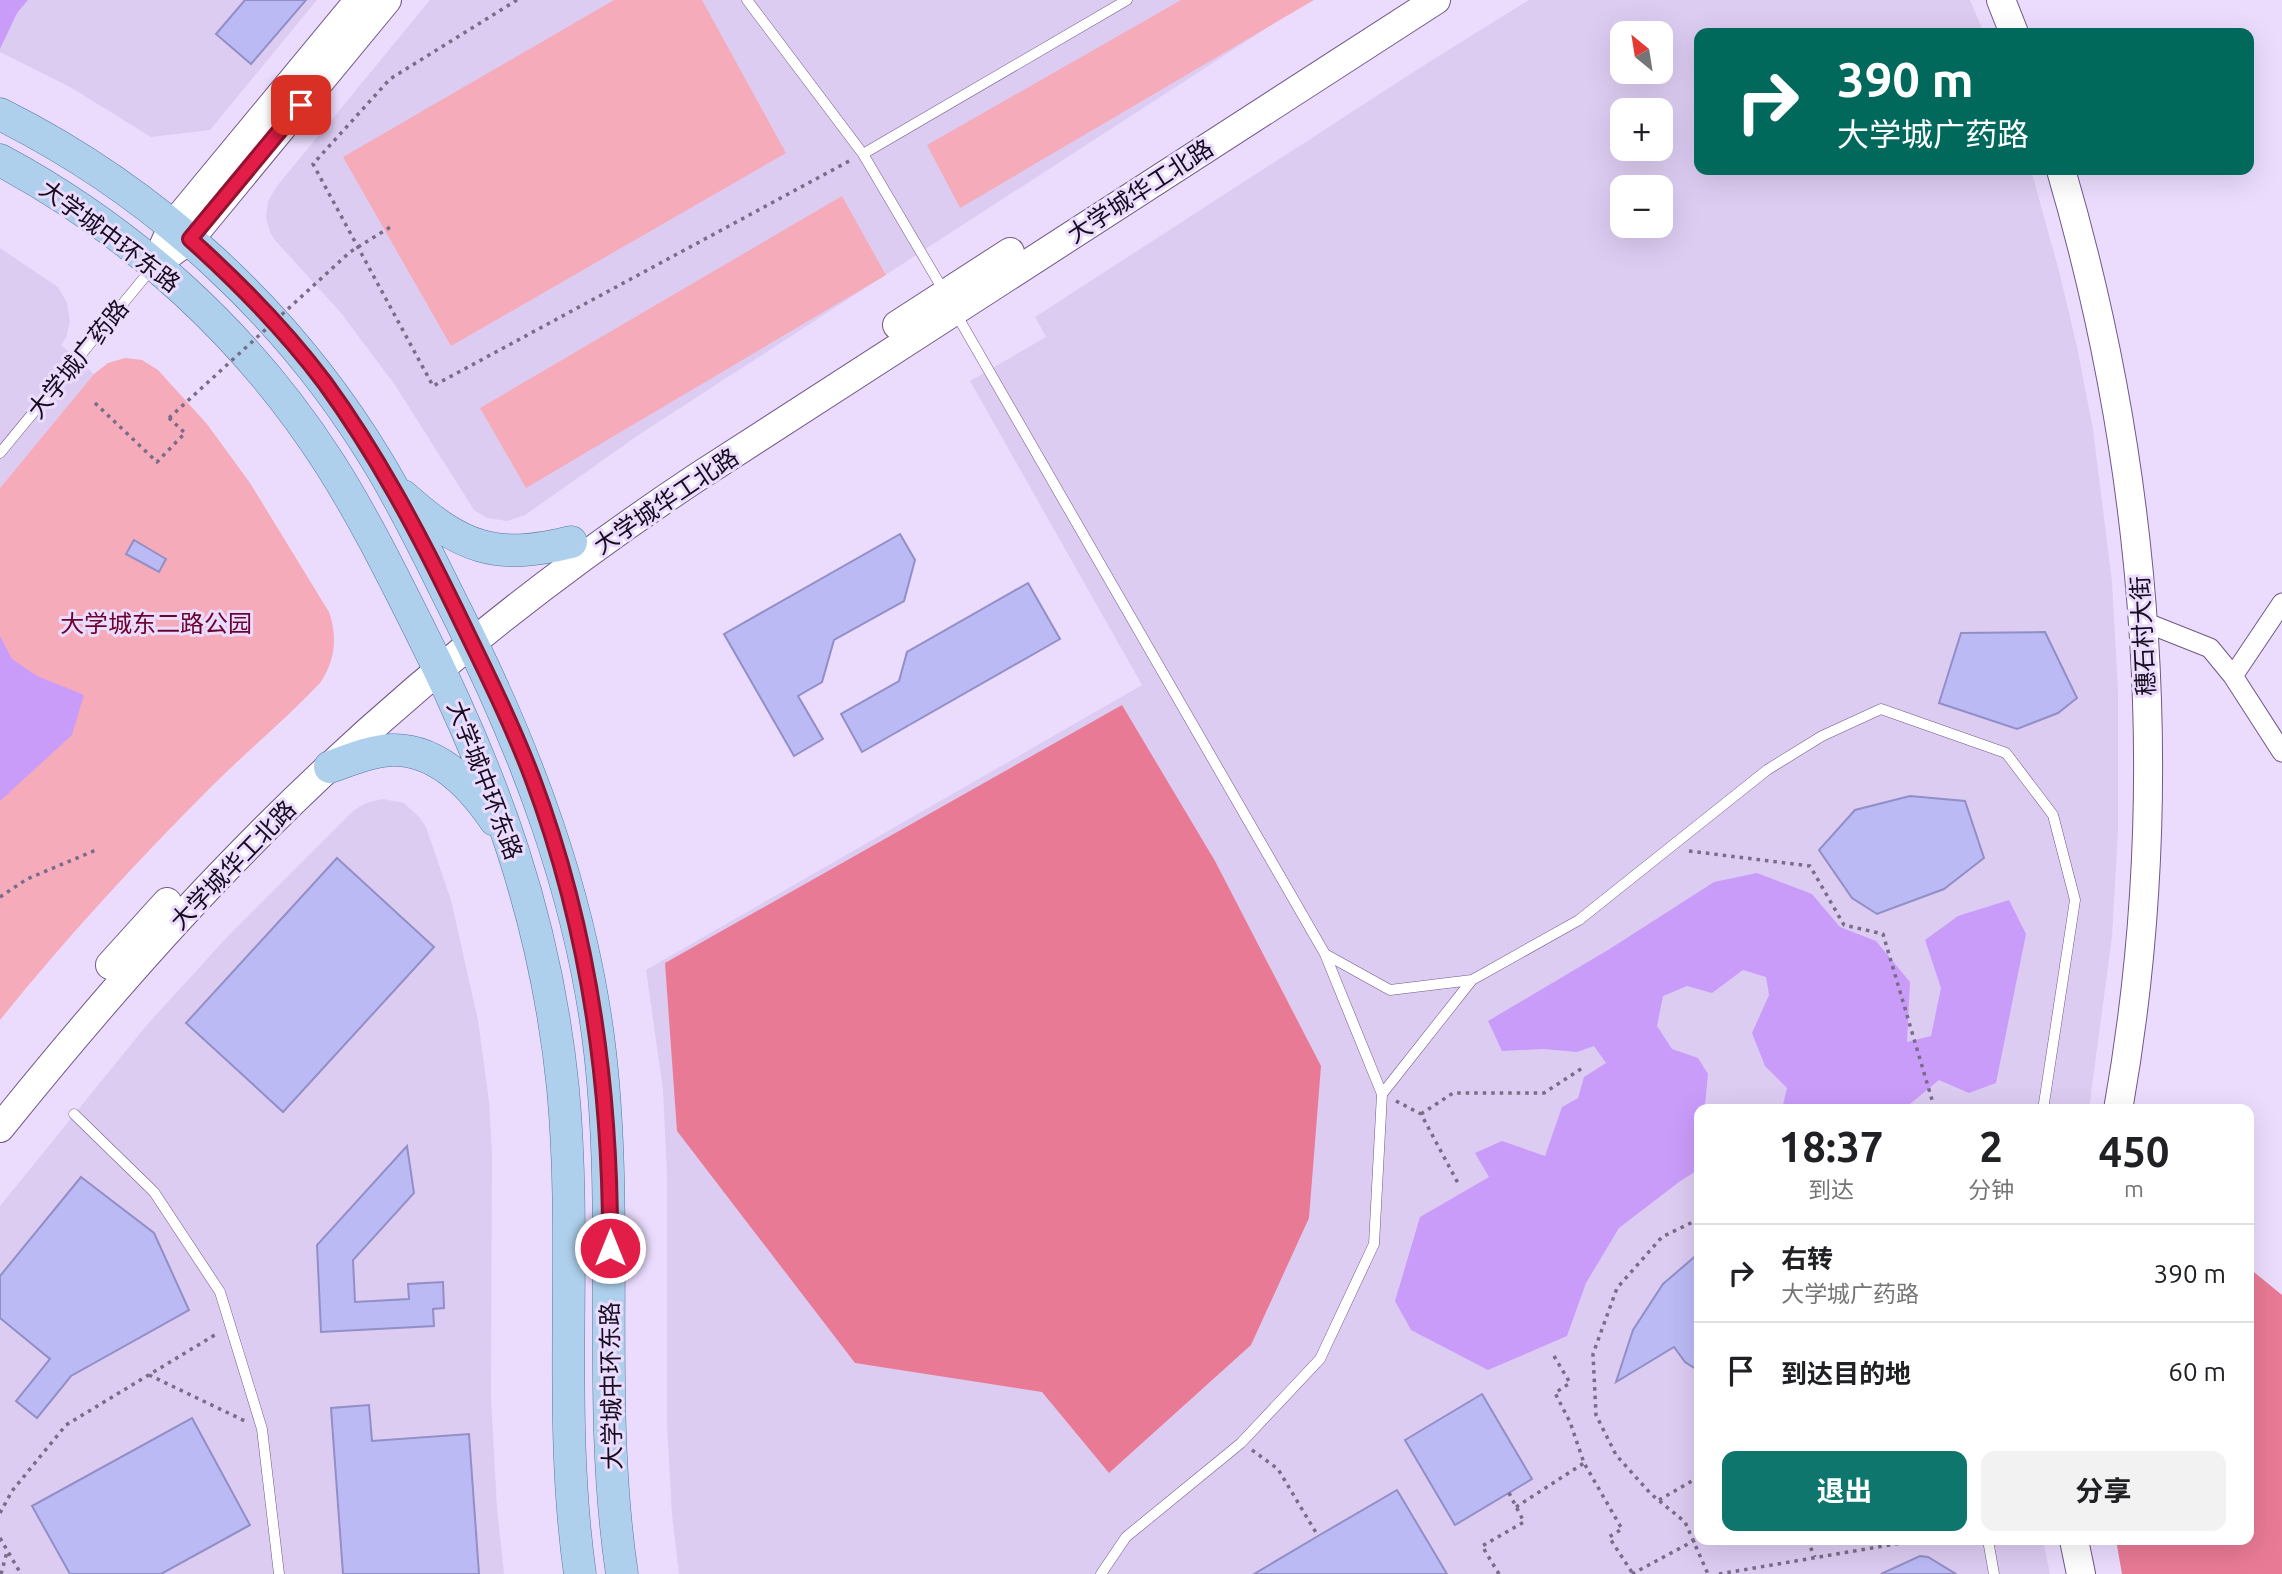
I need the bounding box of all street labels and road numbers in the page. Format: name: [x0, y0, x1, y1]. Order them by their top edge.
street label: 大学城华工北路: [1062, 134, 1218, 248]
street label: 大学城中环东路: [35, 175, 185, 297]
street label: 大学城广药路: [22, 295, 134, 423]
street label: 大学城华工北路: [589, 443, 743, 559]
street label: 穗石村大街: [2126, 575, 2160, 697]
street label: 大学城中环东路: [442, 697, 528, 863]
street label: 大学城华工北路: [165, 795, 301, 935]
street label: 大学城中环东路: [596, 1302, 626, 1470]

